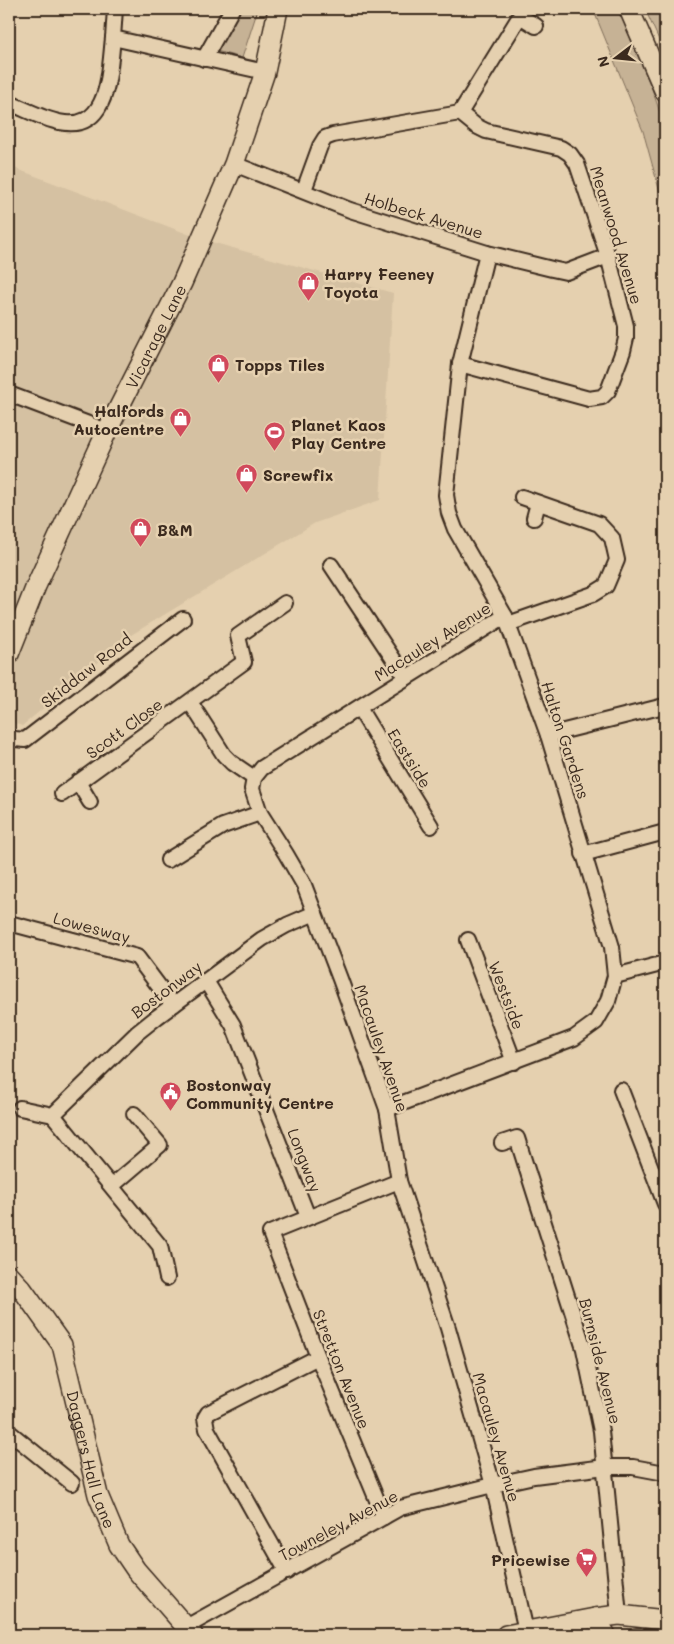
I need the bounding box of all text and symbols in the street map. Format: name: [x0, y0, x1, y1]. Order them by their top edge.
north arrow: [592, 32, 642, 82]
text: N: [592, 54, 614, 69]
street label: Meanwood Avenue: [586, 163, 648, 307]
street label: Holbeck Avenue: [362, 187, 486, 243]
place label: Harry Feeney Toyota: [324, 263, 435, 302]
shop icon: Harry Feeney Toyota: [296, 270, 320, 301]
street label: Vicarage Lane: [120, 281, 190, 392]
shop icon: Topps Tiles: [207, 352, 231, 383]
place label: Topps Tiles: [235, 354, 325, 375]
place label: Halfords Autocentre: [74, 400, 164, 439]
shop icon: Halfords Autocentre: [168, 407, 192, 438]
place label: Planet Kaos Play Centre: [291, 414, 386, 453]
sports icon: Planet Kaos Play Centre: [263, 421, 287, 452]
shop icon: Screwfix: [235, 462, 259, 493]
place label: Screwfix: [263, 464, 333, 485]
shop icon: B&M: [129, 517, 153, 548]
place label: B&M: [157, 519, 193, 540]
street label: Macauley Avenue: [370, 597, 494, 685]
street label: Skiddaw Road: [36, 628, 136, 712]
street label: Halton Gardens: [537, 679, 595, 801]
street label: Scott Close: [82, 693, 166, 763]
street label: Eastside: [383, 724, 437, 792]
street label: Lowesway: [51, 907, 133, 947]
street label: Bostonway: [126, 956, 206, 1022]
street label: Westside: [484, 958, 530, 1032]
street label: Macauley Avenue: [350, 981, 414, 1115]
place label: Bostonway Community Centre: [186, 1074, 334, 1113]
public building icon: Bostonway Community Centre: [158, 1081, 182, 1112]
street label: Longway: [283, 1125, 327, 1195]
street label: Burnside Avenue: [575, 1296, 627, 1426]
street label: Stretton Avenue: [308, 1306, 376, 1432]
street label: Macauley Avenue: [468, 1370, 526, 1504]
street label: Daggers Hall Lane: [63, 1388, 121, 1531]
street label: Towneley Avenue: [275, 1485, 401, 1565]
supermarket icon: Pricewise: [574, 1547, 598, 1578]
place label: Pricewise: [491, 1549, 570, 1570]

